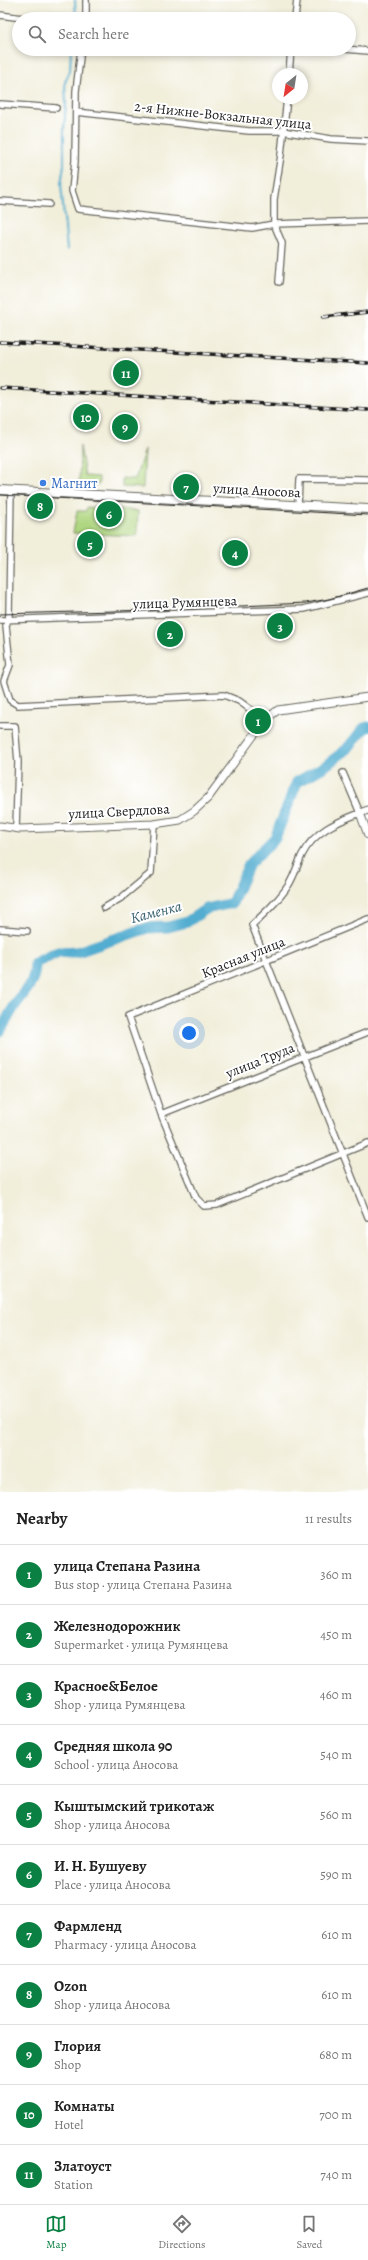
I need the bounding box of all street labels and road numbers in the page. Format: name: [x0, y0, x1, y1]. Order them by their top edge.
street label: 2-я Нижне-Вокзальная улица: [134, 97, 313, 134]
street label: улица Аносова: [212, 479, 302, 502]
street label: улица Румянцева: [132, 591, 238, 614]
street label: улица Свердлова: [67, 799, 171, 824]
street label: Красная улица: [199, 932, 288, 983]
street label: улица Труда: [222, 1038, 298, 1083]

